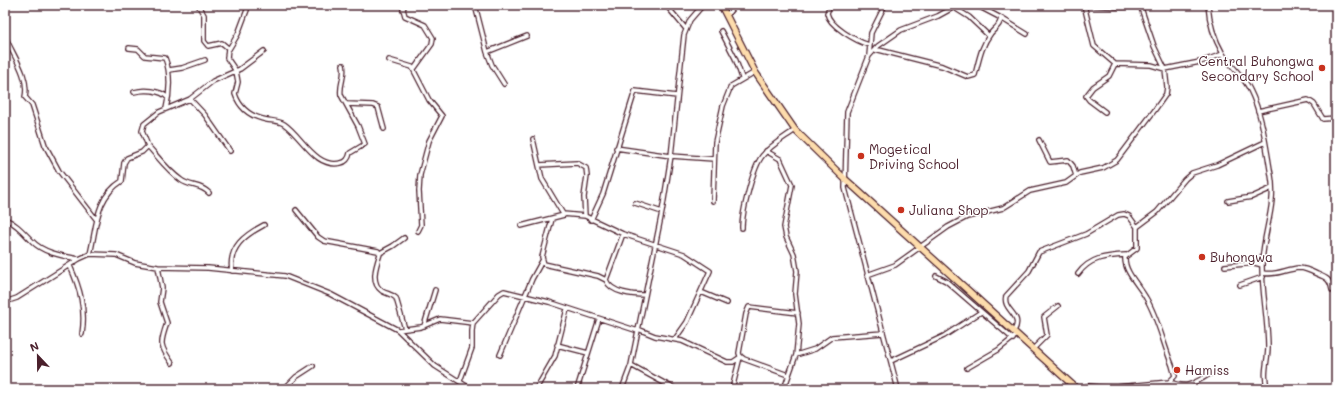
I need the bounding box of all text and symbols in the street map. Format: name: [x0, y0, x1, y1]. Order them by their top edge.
place label: Central Buhongwa Secondary School: [1199, 52, 1314, 84]
marker: Central Buhongwa Secondary School: [1317, 63, 1327, 73]
place label: Mogetical Driving School: [869, 140, 959, 172]
marker: Mogetical Driving School: [856, 151, 866, 161]
place label: Juliana Shop: [909, 201, 988, 218]
marker: Juliana Shop: [896, 205, 906, 215]
place label: Buhongwa: [1210, 248, 1273, 265]
marker: Buhongwa: [1197, 252, 1207, 262]
north arrow: [18, 336, 58, 376]
text: N: [27, 338, 41, 355]
place label: Hamiss: [1185, 361, 1229, 378]
marker: Hamiss: [1172, 365, 1182, 375]

